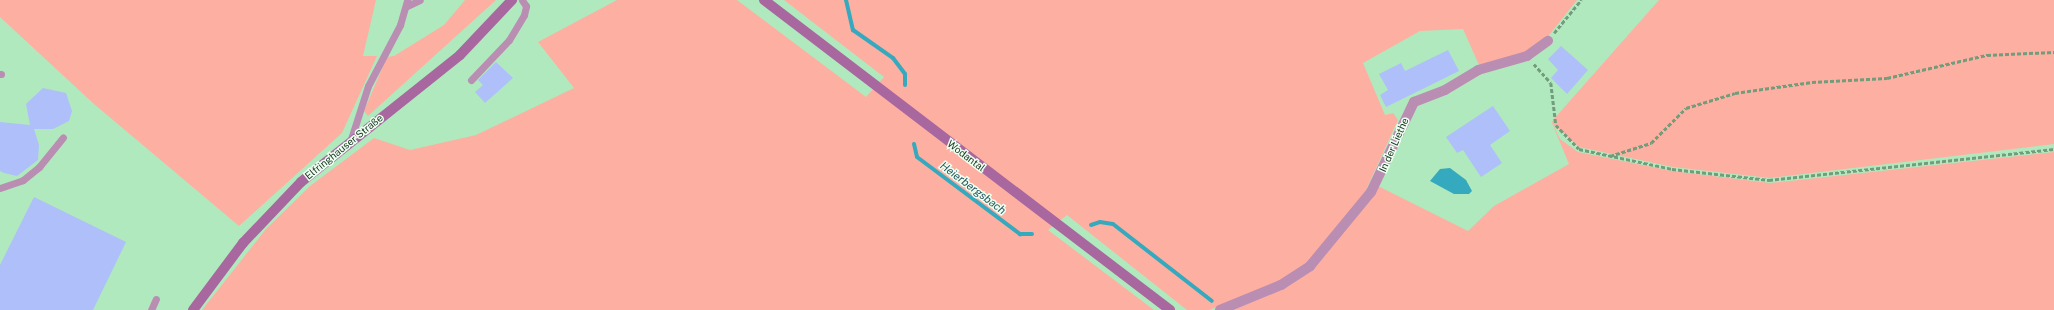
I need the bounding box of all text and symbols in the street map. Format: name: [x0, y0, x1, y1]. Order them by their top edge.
street label: Elfringhauser Straße: [303, 112, 385, 182]
street label: In der Liethe: [1377, 116, 1411, 174]
street label: Wodantal: [945, 138, 987, 174]
water label: Heierbergsbach: [937, 159, 1009, 217]

